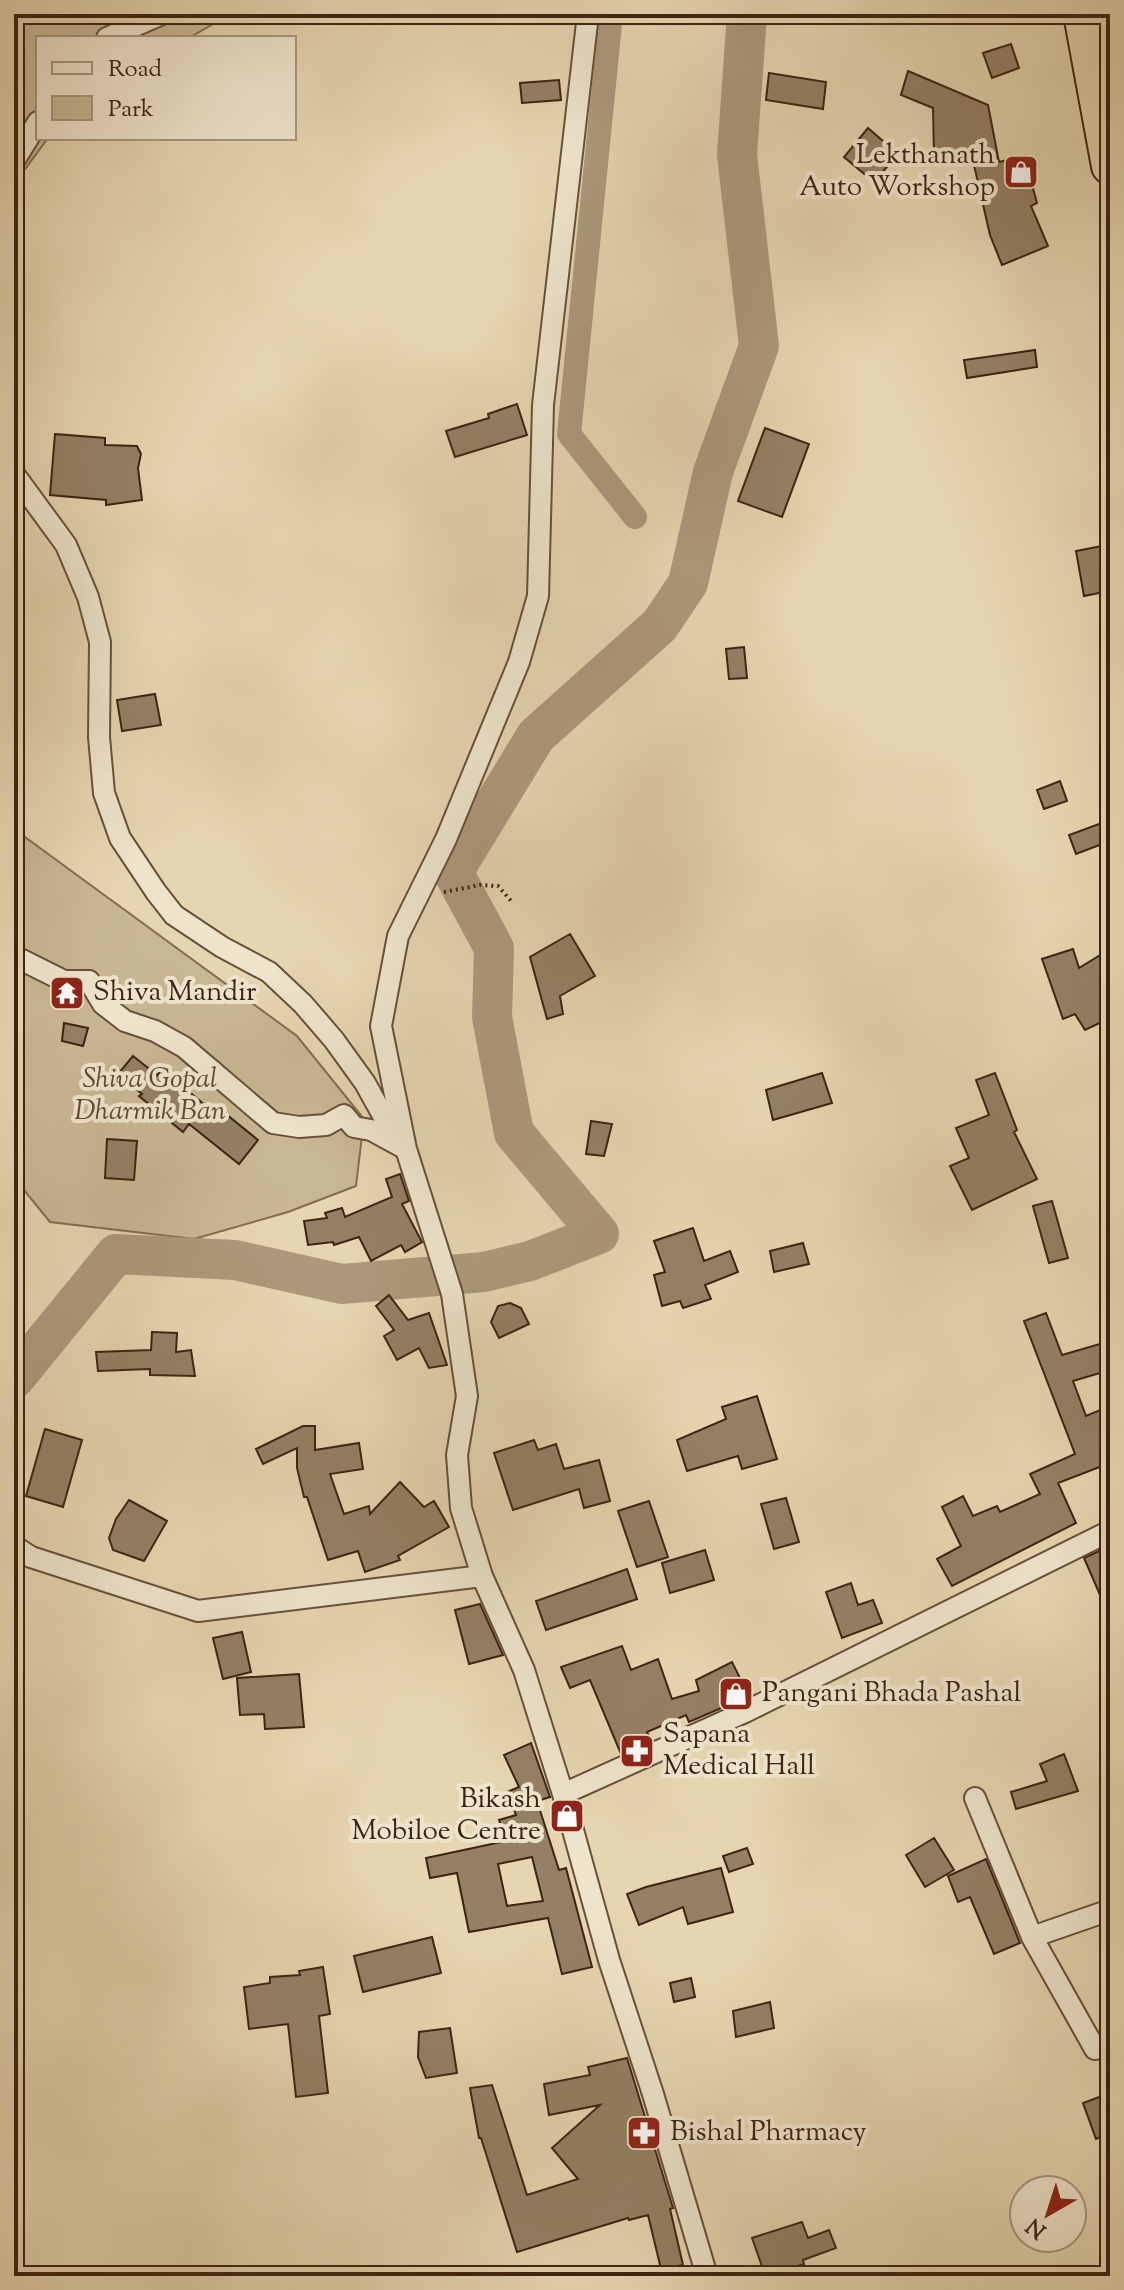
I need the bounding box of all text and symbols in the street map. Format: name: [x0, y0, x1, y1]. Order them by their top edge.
legend: [36, 36, 296, 140]
text: Road: [108, 53, 162, 87]
text: Park: [108, 93, 154, 127]
place label: Lekthanath Auto Workshop: [799, 136, 995, 208]
shop icon: Lekthanath Auto Workshop: [1002, 153, 1040, 191]
place label: Shiva Mandir: [93, 973, 257, 1013]
temple icon: Shiva Mandir: [48, 974, 86, 1012]
park label: Shiva Gopal Dharmik Ban: [74, 1060, 226, 1132]
place label: Pangani Bhada Pashal: [762, 1674, 1021, 1714]
shop icon: Pangani Bhada Pashal: [717, 1675, 755, 1713]
place label: Sapana Medical Hall: [663, 1715, 815, 1787]
pharmacy icon: Sapana Medical Hall: [618, 1732, 656, 1770]
place label: Bikash Mobiloe Centre: [351, 1780, 541, 1852]
shop icon: Bikash Mobiloe Centre: [548, 1797, 586, 1835]
place label: Bishal Pharmacy: [670, 2113, 866, 2153]
pharmacy icon: Bishal Pharmacy: [625, 2114, 663, 2152]
north arrow: [1008, 2174, 1088, 2254]
text: N: [1020, 2209, 1054, 2245]

